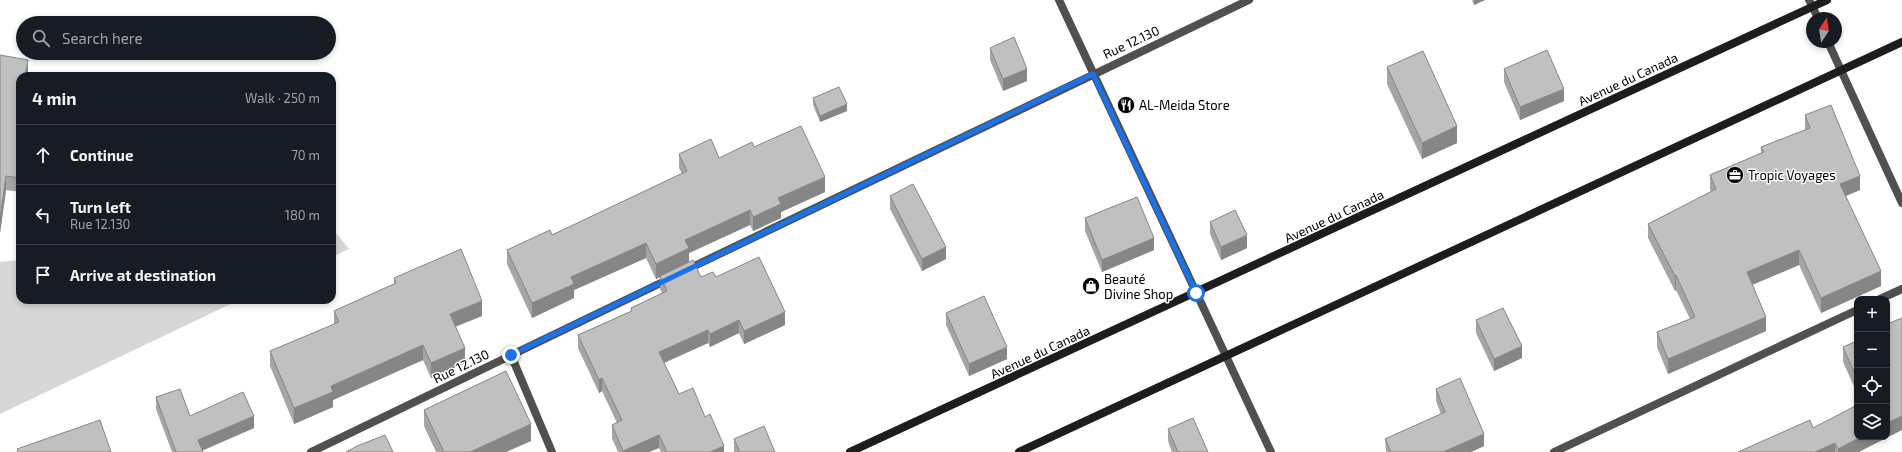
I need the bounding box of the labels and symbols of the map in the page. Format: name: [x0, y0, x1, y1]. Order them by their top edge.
north arrow: [1806, 12, 1842, 48]
street label: Rue 12.130: [1100, 22, 1162, 62]
street label: Avenue du Canada: [1576, 49, 1680, 109]
restaurant icon: AL-Meida Store: [1116, 95, 1136, 115]
place label: AL-Meida Store: [1139, 97, 1230, 113]
office icon: Tropic Voyages: [1725, 165, 1745, 185]
place label: Tropic Voyages: [1748, 167, 1836, 183]
street label: Avenue du Canada: [1282, 186, 1386, 246]
place label: Beauté Divine Shop: [1104, 271, 1173, 302]
shop icon: Beauté Divine Shop: [1081, 276, 1101, 296]
route start: [1187, 284, 1205, 302]
street label: Avenue du Canada: [988, 322, 1092, 382]
street label: Rue 12.130: [430, 346, 492, 386]
route end: [502, 346, 520, 364]

